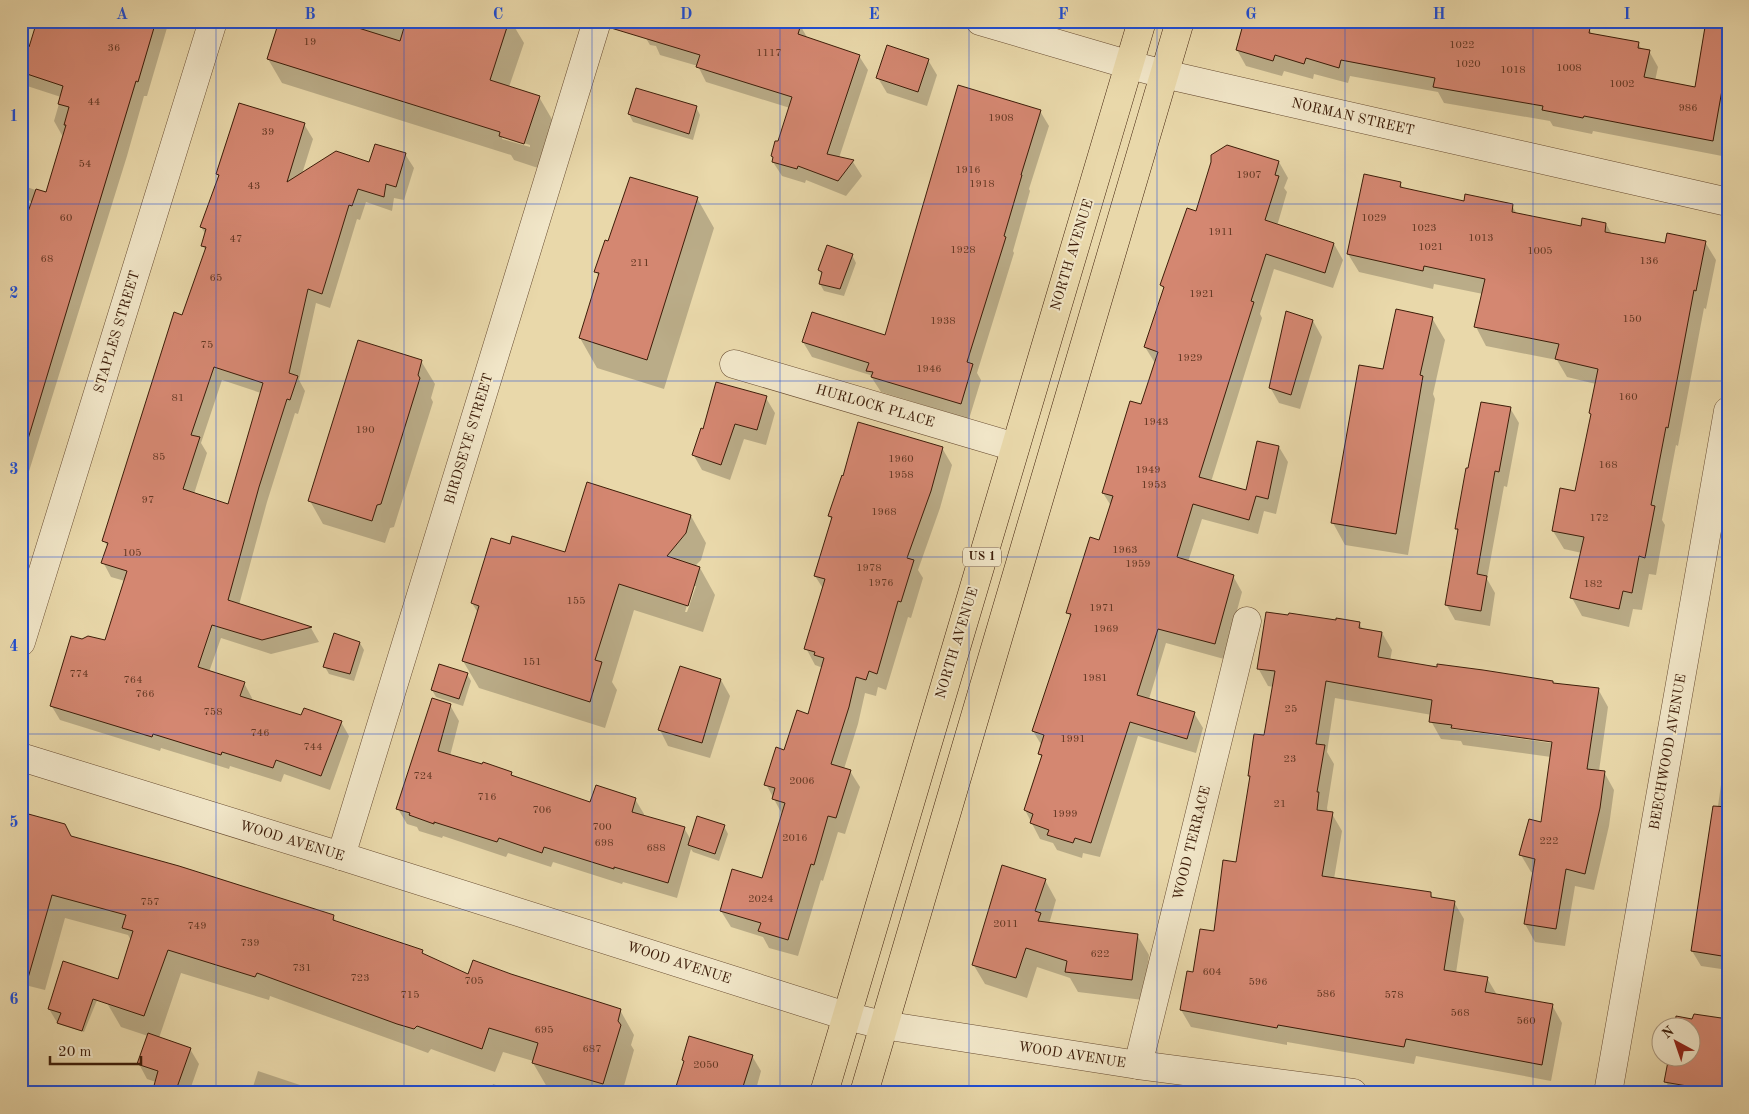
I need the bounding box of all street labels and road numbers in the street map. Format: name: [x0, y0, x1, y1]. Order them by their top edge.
street label: NORMAN STREET: [1290, 96, 1416, 138]
street label: NORTH AVENUE: [1048, 198, 1096, 312]
street label: STAPLES STREET: [92, 269, 142, 395]
street label: BIRDSEYE STREET: [442, 372, 496, 506]
street label: HURLOCK PLACE: [814, 382, 936, 430]
road number: US 1: [963, 548, 1001, 566]
street label: NORTH AVENUE: [933, 586, 981, 700]
street label: BEECHWOOD AVENUE: [1647, 673, 1689, 831]
street label: WOOD TERRACE: [1171, 784, 1213, 902]
street label: WOOD AVENUE: [238, 818, 346, 864]
street label: WOOD AVENUE: [625, 940, 733, 986]
street label: WOOD AVENUE: [1017, 1040, 1127, 1070]

